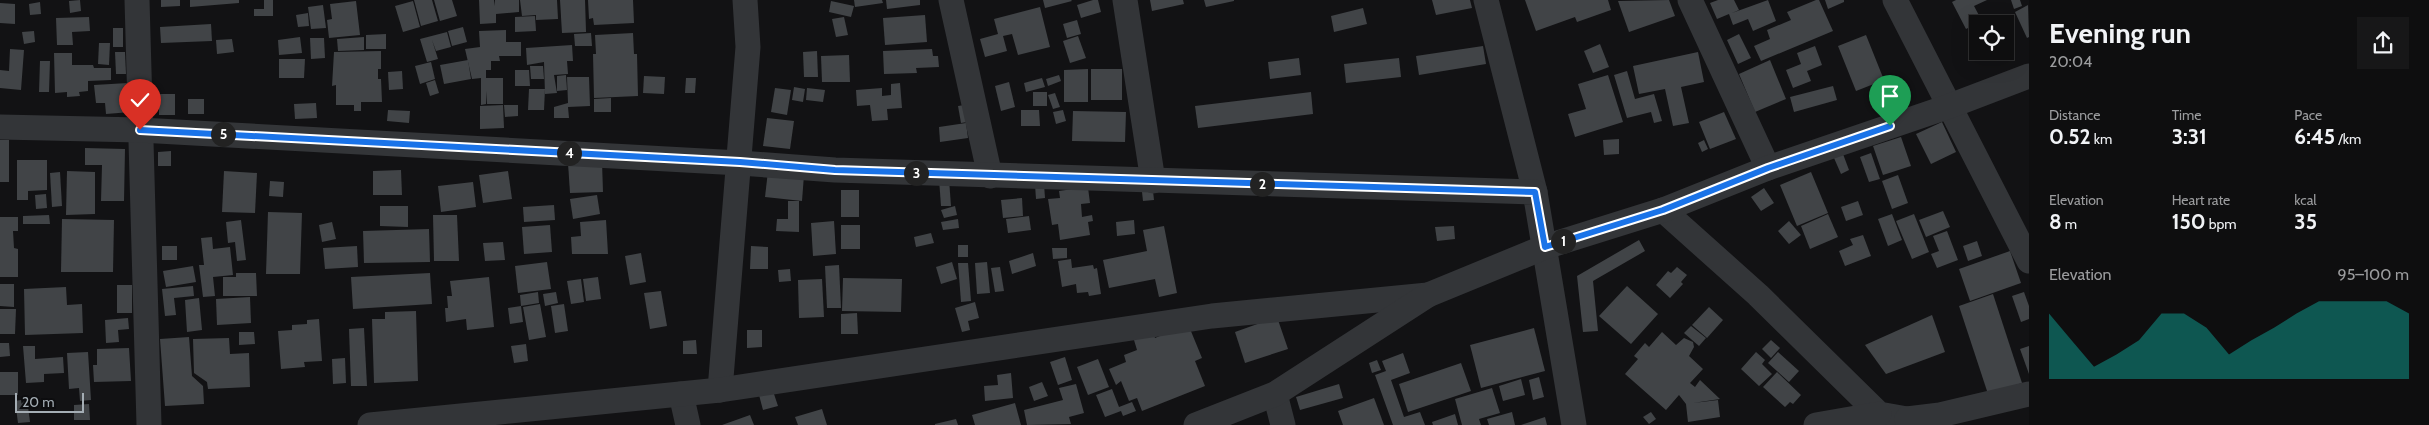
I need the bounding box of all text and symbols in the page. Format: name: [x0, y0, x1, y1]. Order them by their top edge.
map controls: [1969, 15, 2014, 60]
button: locate: [1969, 15, 2014, 60]
text: Evening run: [2049, 16, 2191, 50]
button: share: [2357, 17, 2409, 69]
text: 20:04: [2049, 52, 2092, 71]
pin: [1869, 75, 1911, 126]
pin: [119, 79, 161, 130]
icon: arrive: [1876, 82, 1904, 110]
icon: check: [126, 86, 154, 114]
text: Distance: [2049, 106, 2101, 124]
text: Time: [2172, 106, 2201, 124]
text: Pace: [2294, 106, 2322, 124]
pin: 5: [210, 122, 236, 146]
text: 0.52: [2049, 124, 2091, 149]
text: 3:31: [2172, 124, 2207, 149]
text: 6:45: [2294, 124, 2335, 149]
text: 5: [220, 125, 227, 143]
text: km: [2091, 130, 2112, 148]
text: /km: [2335, 130, 2361, 148]
pin: 4: [556, 140, 582, 166]
text: 4: [565, 144, 574, 162]
pin: 3: [904, 160, 928, 186]
text: 3: [913, 164, 920, 182]
pin: 2: [1250, 172, 1274, 196]
text: 2: [1259, 175, 1266, 193]
text: Elevation: [2049, 191, 2104, 209]
text: Heart rate: [2172, 191, 2230, 209]
text: kcal: [2294, 191, 2317, 209]
text: 8: [2049, 209, 2062, 234]
text: 150: [2172, 209, 2206, 234]
text: 35: [2294, 209, 2317, 234]
text: m: [2062, 215, 2077, 233]
text: bpm: [2206, 215, 2237, 233]
pin: 1: [1550, 228, 1576, 254]
text: 1: [1561, 232, 1566, 250]
text: Elevation: [2049, 265, 2112, 284]
text: 95–100 m: [2338, 265, 2409, 284]
scale bar: [15, 390, 84, 413]
text: 20 m: [22, 393, 55, 411]

